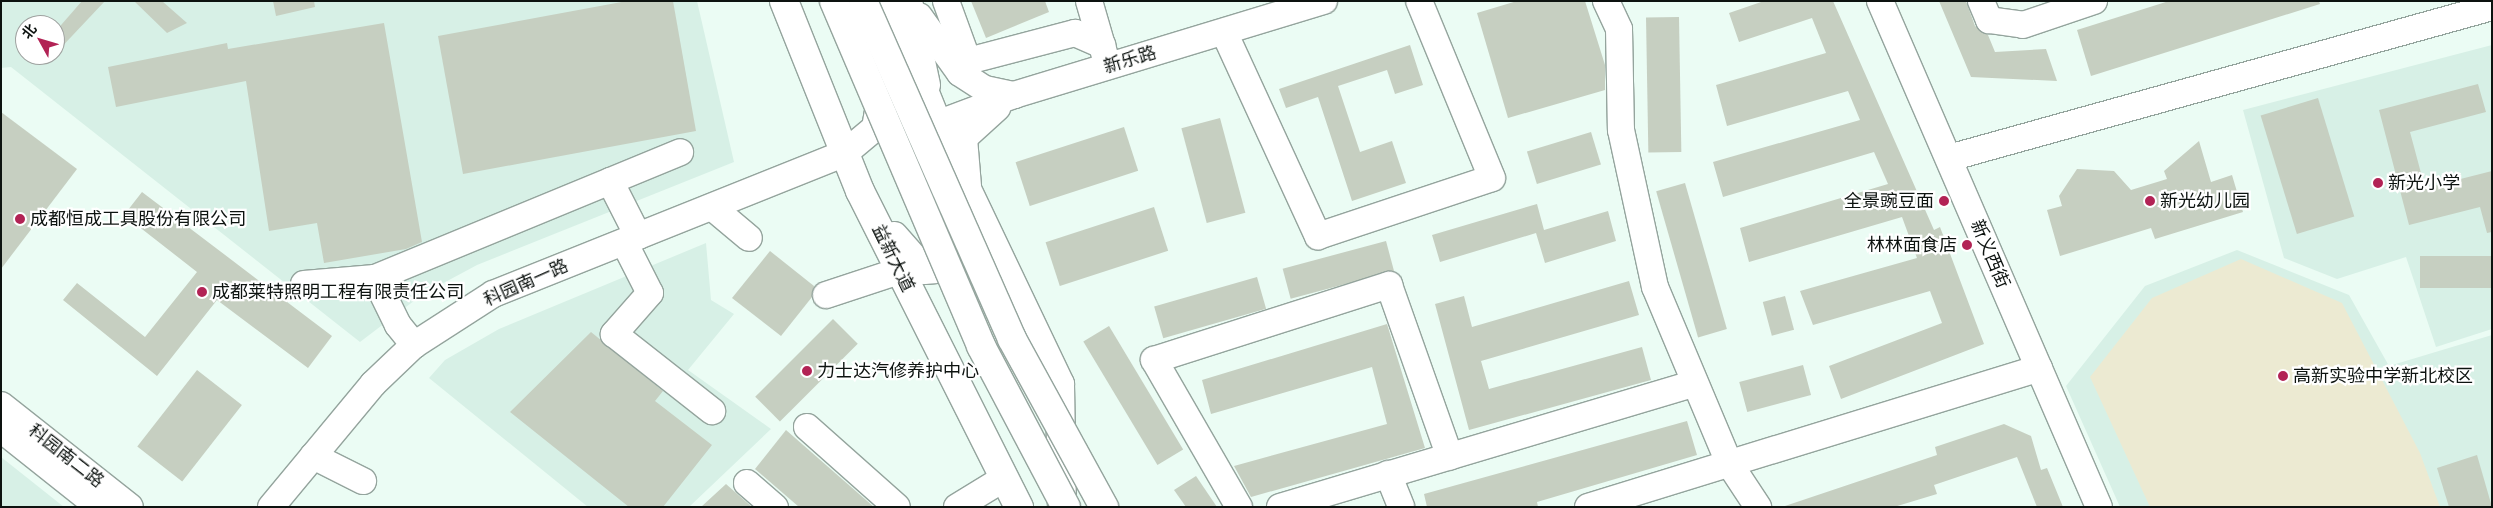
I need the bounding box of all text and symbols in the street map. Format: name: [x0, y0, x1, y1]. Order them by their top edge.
north arrow: [15, 15, 65, 65]
text: 北: [18, 21, 40, 42]
street label: 新乐路: [1101, 42, 1159, 78]
place label: 新光小学: [2388, 172, 2460, 194]
marker: 新光小学: [2372, 177, 2384, 189]
place label: 全景豌豆面: [1844, 190, 1934, 212]
place label: 新光幼儿园: [2160, 190, 2250, 212]
marker: 全景豌豆面: [1938, 195, 1950, 207]
marker: 新光幼儿园: [2144, 195, 2156, 207]
place label: 成都恒成工具股份有限公司: [30, 208, 246, 230]
marker: 成都恒成工具股份有限公司: [14, 213, 26, 225]
street label: 新义西街: [1966, 217, 2014, 291]
street label: 益新大道: [868, 221, 918, 295]
place label: 林林面食店: [1867, 234, 1957, 256]
marker: 林林面食店: [1961, 239, 1973, 251]
street label: 科园南一路: [480, 255, 572, 311]
place label: 成都莱特照明工程有限责任公司: [212, 281, 464, 303]
marker: 成都莱特照明工程有限责任公司: [196, 286, 208, 298]
place label: 力士达汽修养护中心: [817, 360, 979, 382]
marker: 力士达汽修养护中心: [801, 365, 813, 377]
place label: 高新实验中学新北校区: [2293, 365, 2473, 387]
marker: 高新实验中学新北校区: [2277, 370, 2289, 382]
street label: 科园南二路: [24, 420, 108, 492]

